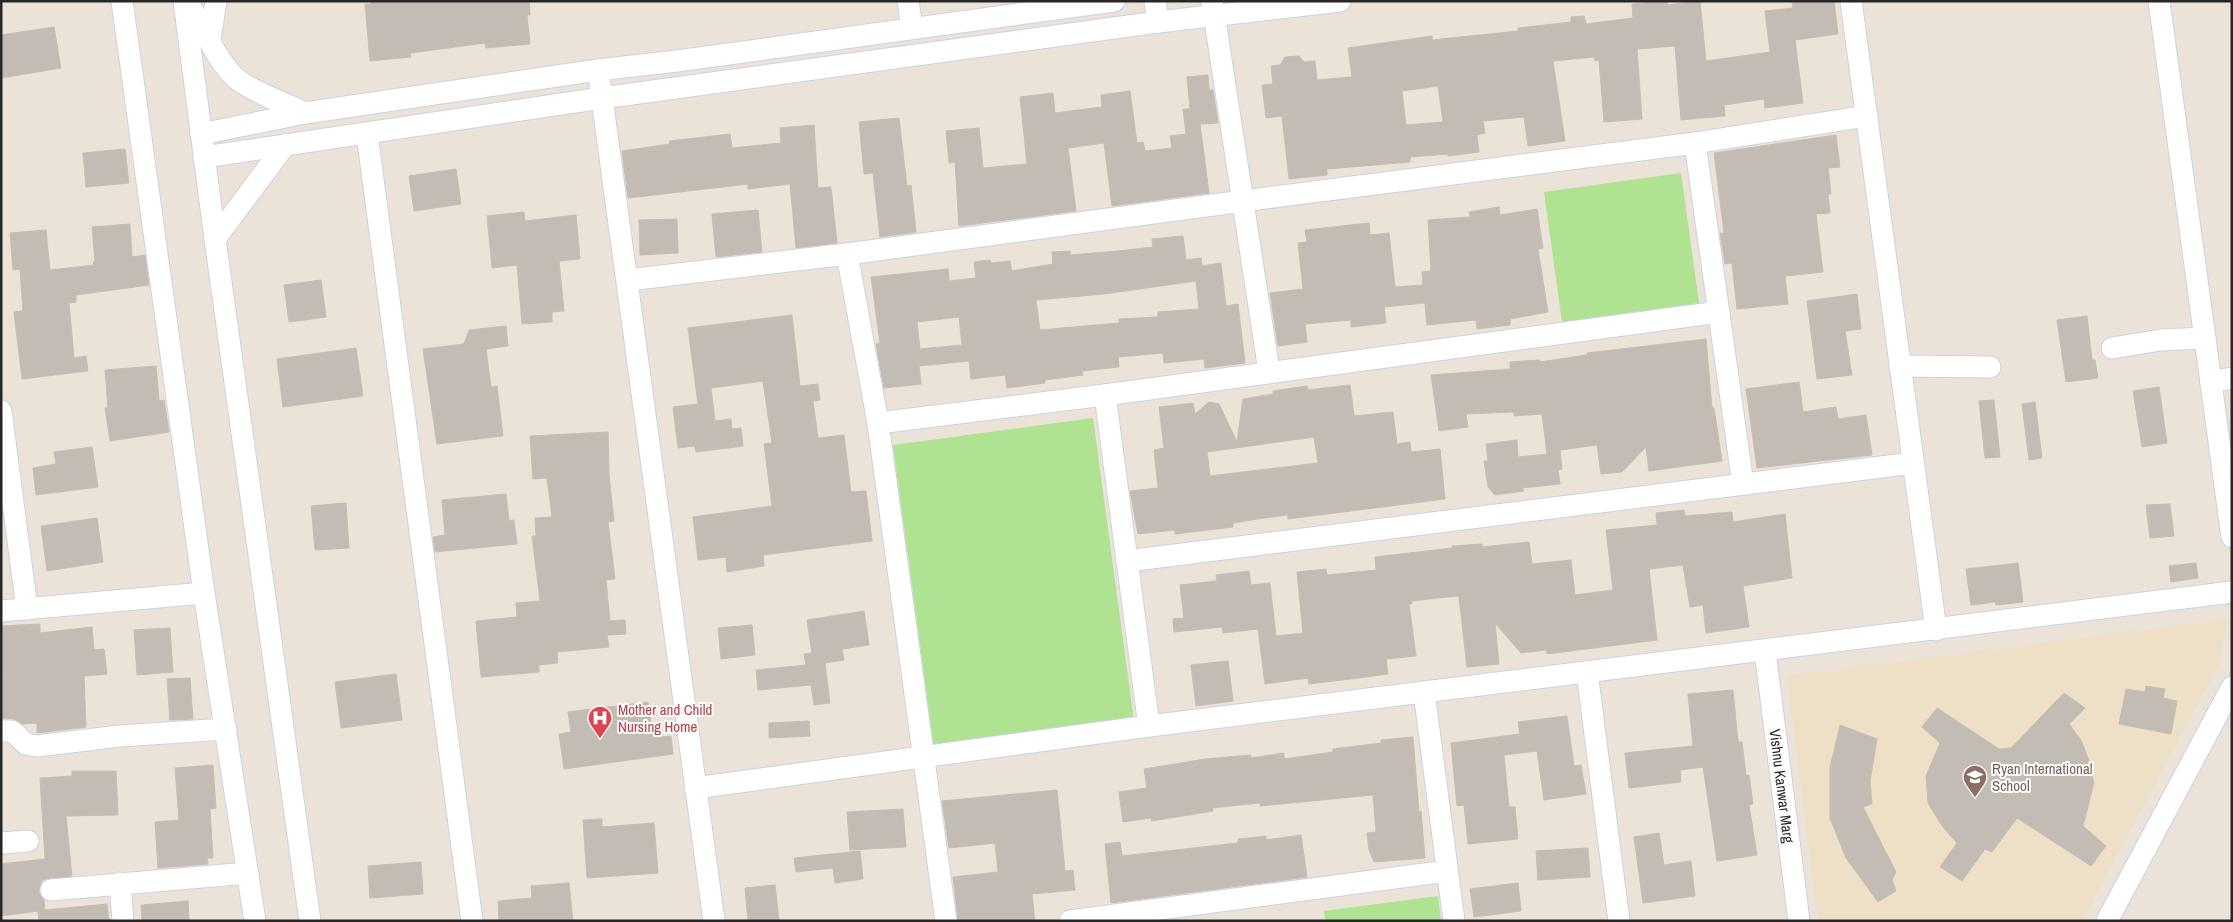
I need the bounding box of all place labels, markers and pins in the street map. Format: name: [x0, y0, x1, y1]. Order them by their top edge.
place label: Mother and Child Nursing Home: [618, 699, 712, 737]
hospital icon: Mother and Child Nursing Home: [587, 705, 613, 739]
place label: Ryan International School: [1992, 758, 2093, 796]
school or university icon: Ryan International School: [1962, 764, 1988, 798]

